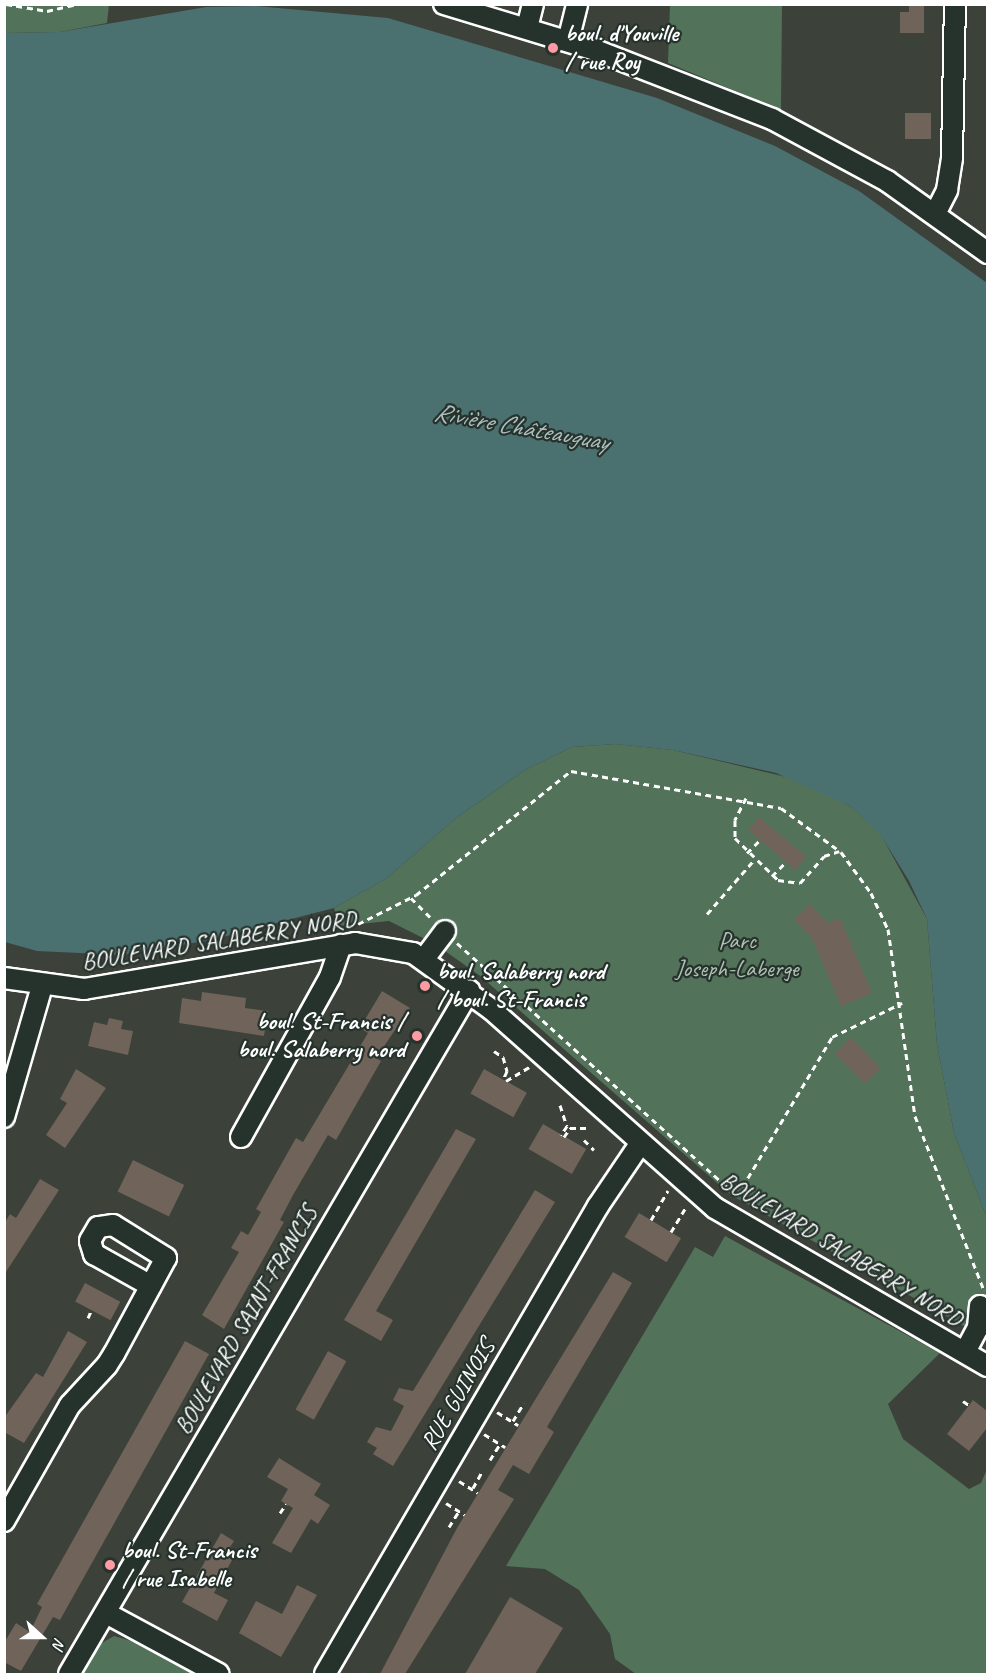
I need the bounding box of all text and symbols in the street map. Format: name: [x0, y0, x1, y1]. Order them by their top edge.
place label: boul. d'Youville / rue Roy: [565, 20, 678, 76]
marker: boul. d'Youville / rue Roy: [546, 41, 560, 55]
water label: Rivière Châteauguay: [432, 396, 610, 458]
street label: BOULEVARD SALABERRY NORD: [80, 905, 358, 977]
park label: Parc Joseph-Laberge: [675, 927, 799, 983]
place label: boul. Salaberry nord / boul. St-Francis: [437, 958, 604, 1014]
marker: boul. Salaberry nord / boul. St-Francis: [418, 979, 432, 993]
place label: boul. St-Francis / boul. Salaberry nord: [238, 1008, 405, 1064]
marker: boul. St-Francis / boul. Salaberry nord: [410, 1029, 424, 1043]
street label: BOULEVARD SALABERRY NORD: [715, 1166, 967, 1334]
street label: BOULEVARD SAINT-FRANCIS: [169, 1200, 323, 1440]
street label: RUE GUINOIS: [415, 1335, 501, 1455]
place label: boul. St-Francis / rue Isabelle: [122, 1537, 257, 1593]
marker: boul. St-Francis / rue Isabelle: [103, 1558, 117, 1572]
north arrow: [12, 1607, 72, 1667]
text: N: [48, 1635, 70, 1652]

